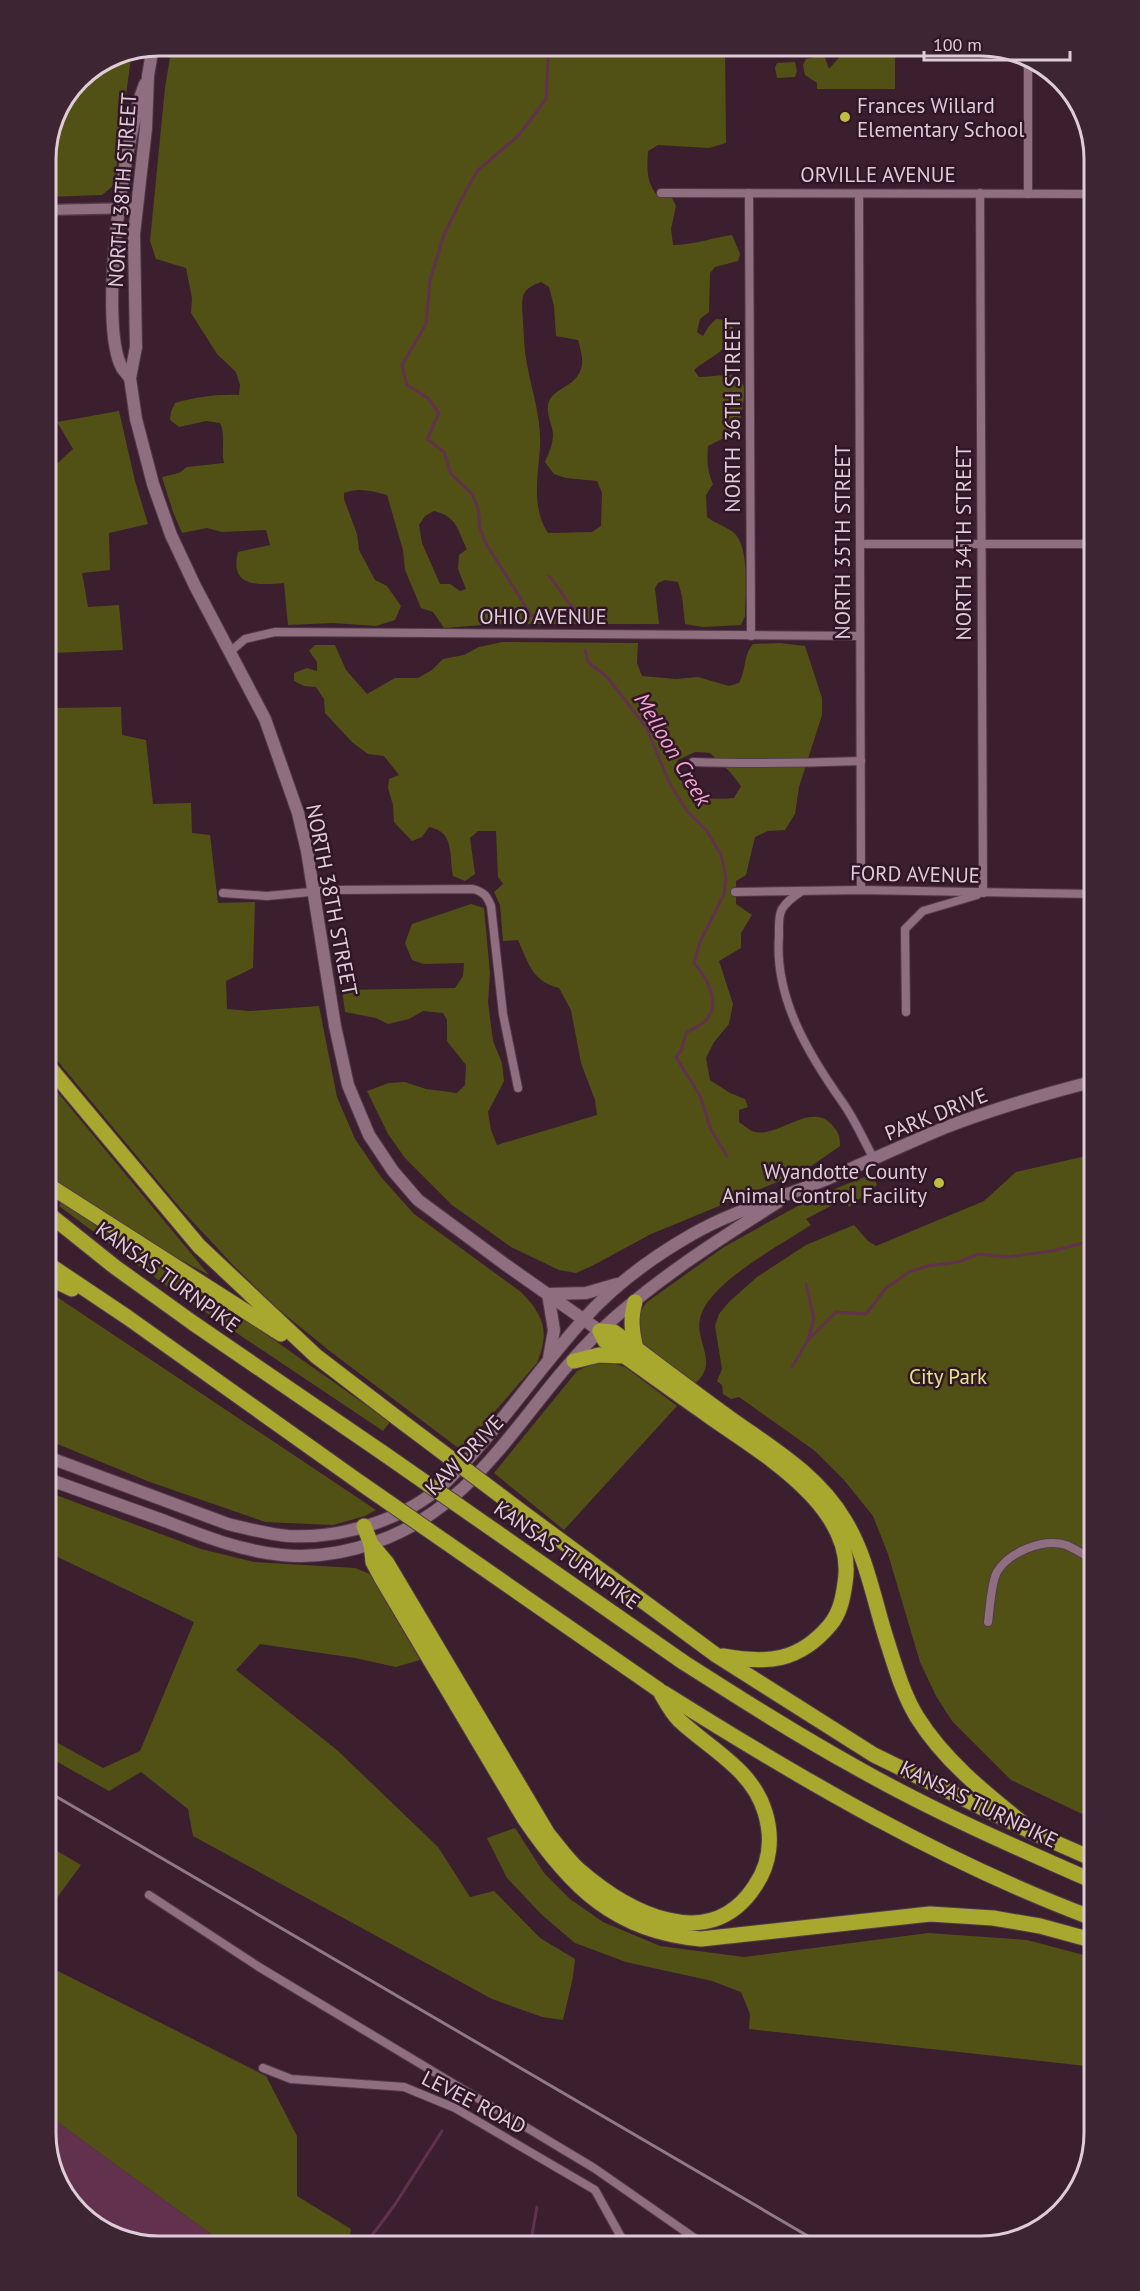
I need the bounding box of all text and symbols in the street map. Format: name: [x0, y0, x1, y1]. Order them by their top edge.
scale bar: [924, 24, 1070, 62]
text: 100 m: [933, 33, 982, 56]
street label: NORTH 38TH STREET: [102, 92, 142, 288]
place label: Frances Willard Elementary School: [857, 92, 1024, 143]
marker: Frances Willard Elementary School: [838, 110, 852, 124]
street label: ORVILLE AVENUE: [800, 161, 956, 188]
street label: NORTH 36TH STREET: [719, 317, 746, 512]
street label: NORTH 35TH STREET: [829, 444, 856, 639]
street label: NORTH 34TH STREET: [950, 445, 977, 640]
street label: OHIO AVENUE: [479, 603, 607, 630]
water label: Melloon Creek: [628, 688, 718, 811]
street label: NORTH 38TH STREET: [300, 802, 364, 999]
street label: FORD AVENUE: [850, 859, 980, 889]
street label: PARK DRIVE: [881, 1081, 991, 1147]
place label: Wyandotte County Animal Control Facility: [722, 1158, 927, 1209]
marker: Wyandotte County Animal Control Facility: [932, 1176, 946, 1190]
street label: KANSAS TURNPIKE: [90, 1216, 246, 1338]
park label: City Park: [909, 1363, 987, 1390]
street label: KAW DRIVE: [419, 1409, 509, 1501]
street label: KANSAS TURNPIKE: [489, 1495, 645, 1615]
street label: KANSAS TURNPIKE: [896, 1754, 1062, 1854]
street label: LEVEE ROAD: [417, 2064, 531, 2140]

